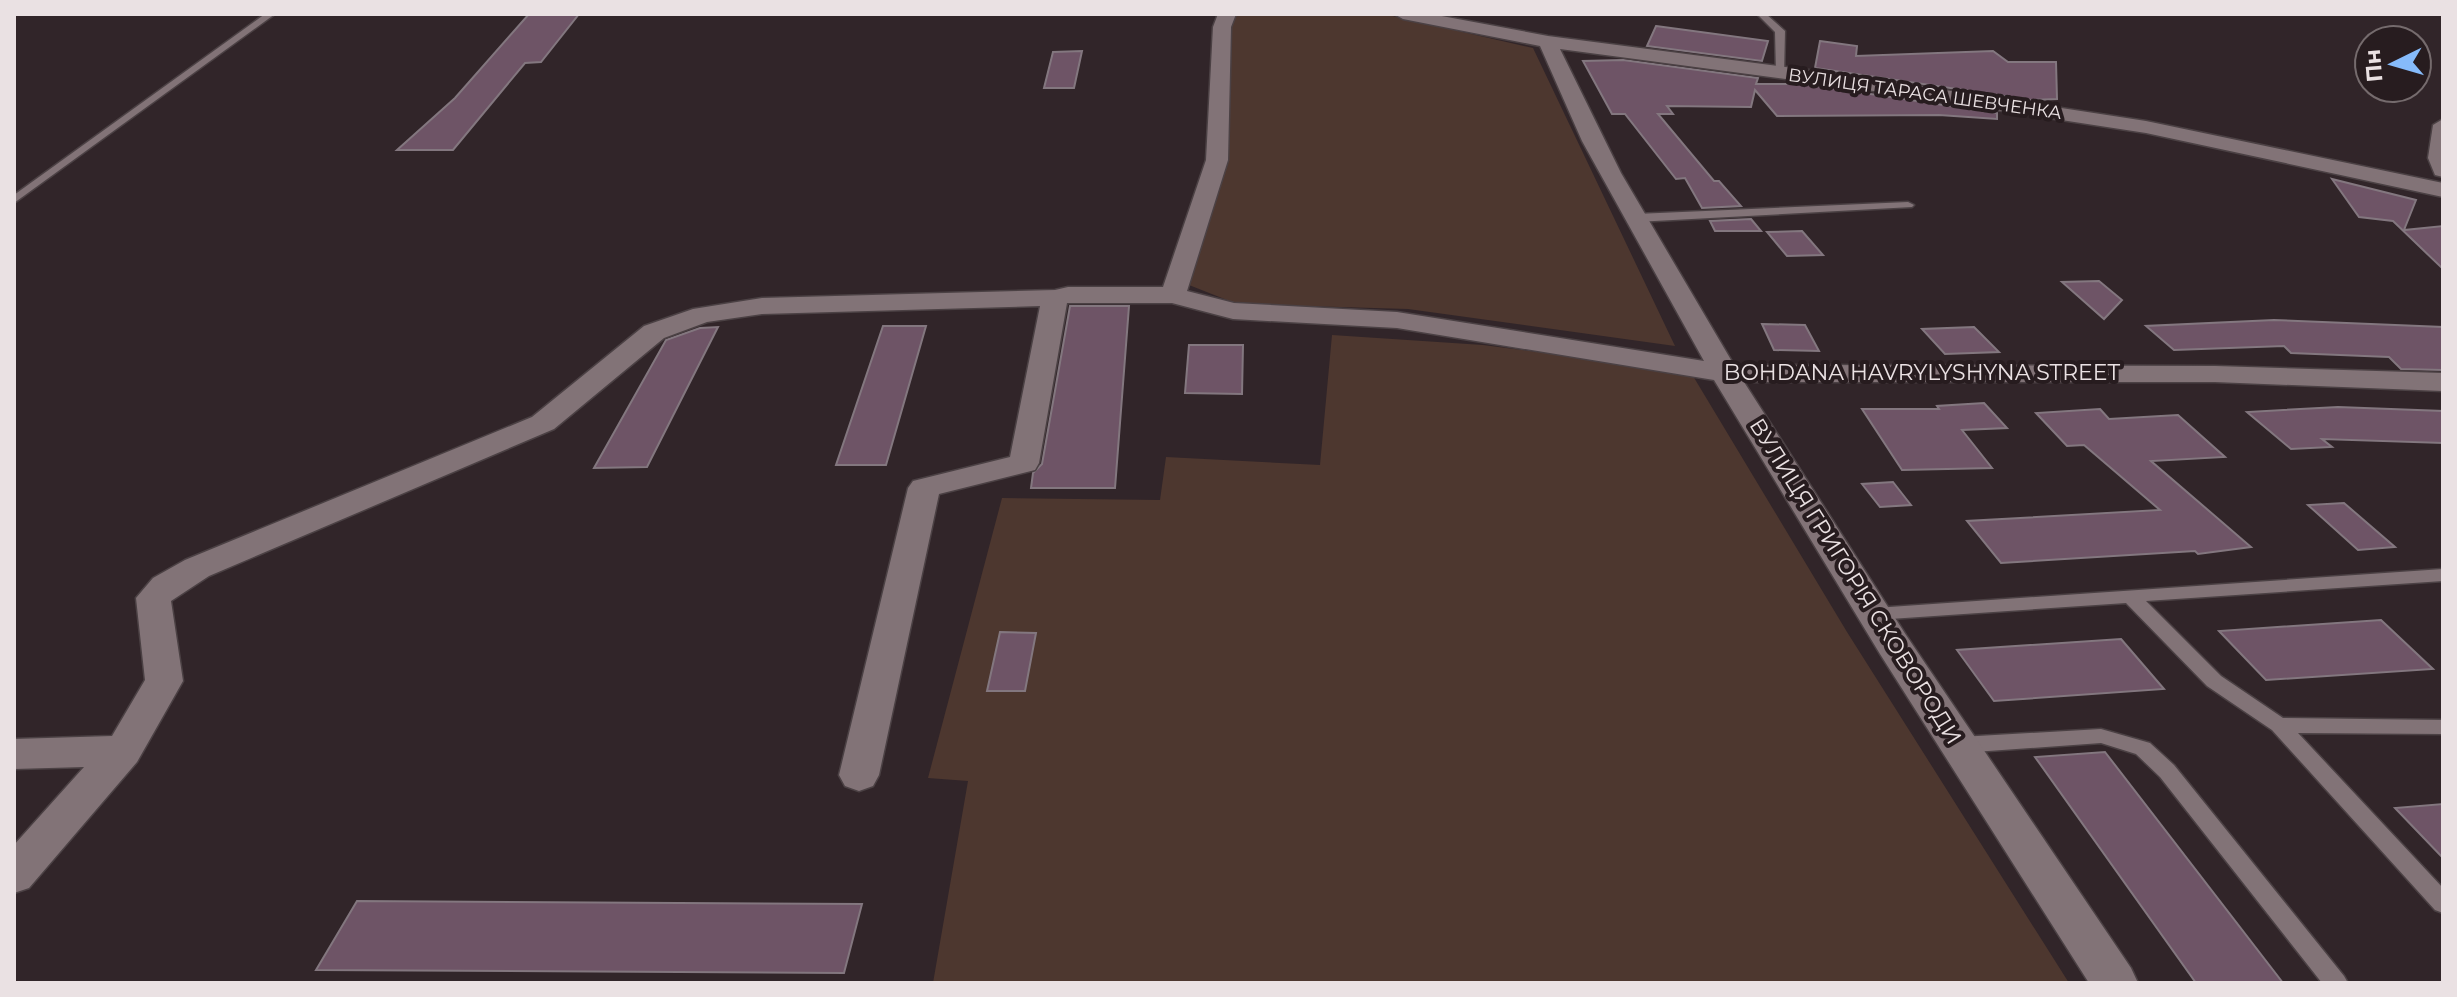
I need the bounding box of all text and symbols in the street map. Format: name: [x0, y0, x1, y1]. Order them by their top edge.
north arrow: [2353, 24, 2433, 104]
text: Пн: [2359, 48, 2388, 83]
street label: ВУЛИЦЯ ТАРАСА ШЕВЧЕНКА: [1787, 64, 2064, 124]
street label: BOHDANA HAVRYLYSHYNA STREET: [1724, 359, 2121, 386]
street label: ВУЛИЦЯ ГРИГОРІЯ СКОВОРОДИ: [1744, 413, 1967, 749]

